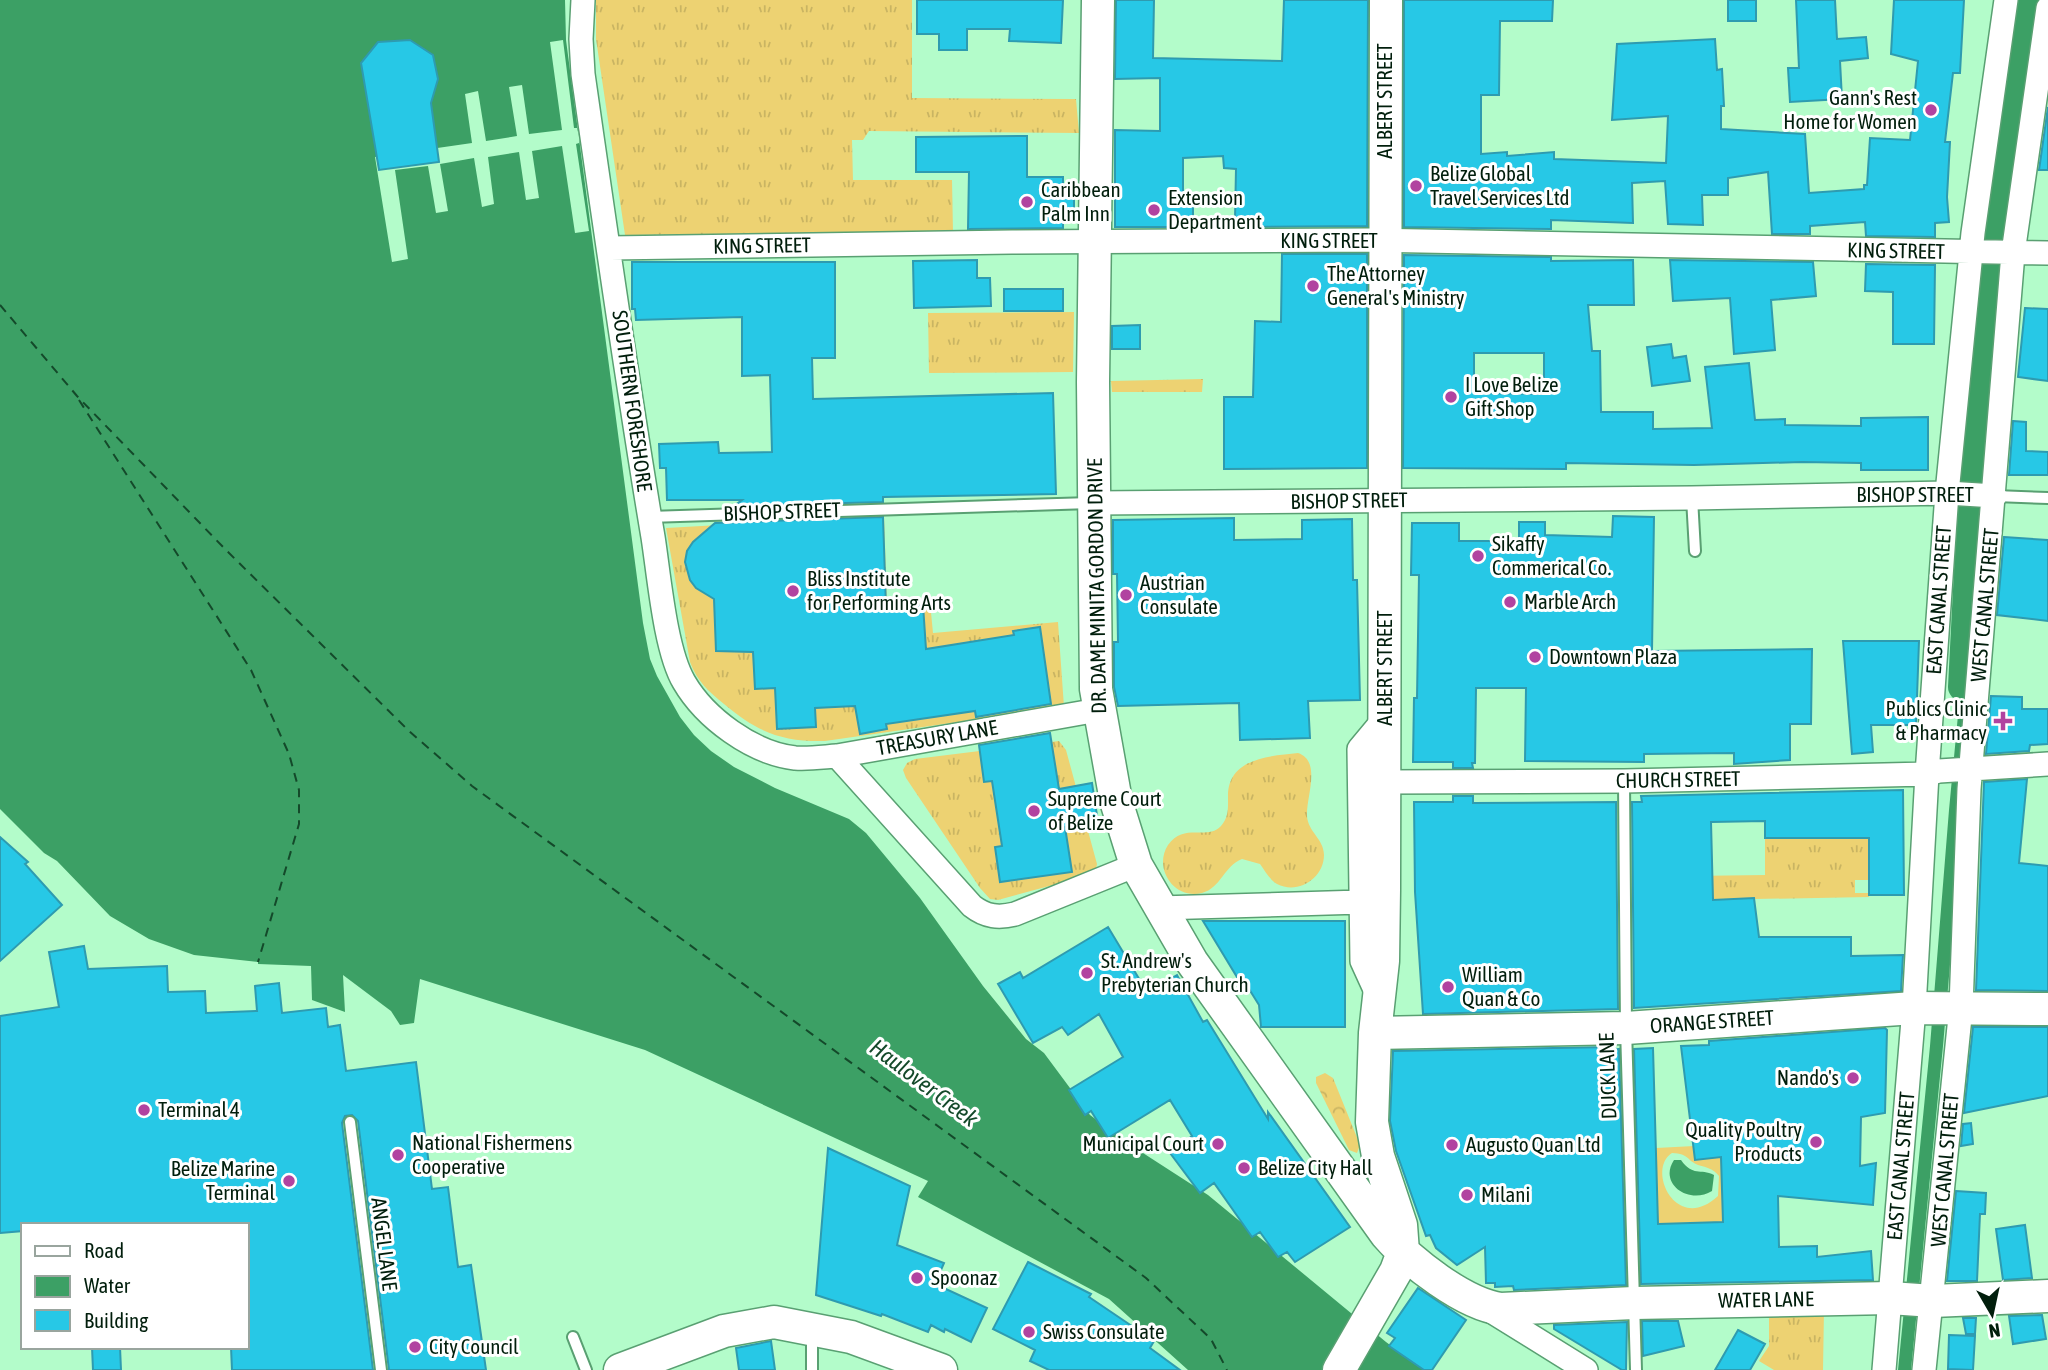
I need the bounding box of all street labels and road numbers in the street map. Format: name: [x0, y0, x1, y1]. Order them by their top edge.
street label: ALBERT STREET: [1372, 43, 1396, 159]
street label: KING STREET: [1280, 228, 1378, 252]
street label: KING STREET: [713, 232, 811, 258]
street label: KING STREET: [1847, 237, 1945, 263]
street label: SOUTHERN FORESHORE: [608, 309, 658, 493]
street label: DR. DAME MINITA GORDON DRIVE: [1082, 458, 1110, 714]
street label: BISHOP STREET: [1856, 482, 1974, 506]
street label: BISHOP STREET: [1290, 487, 1408, 513]
street label: BISHOP STREET: [723, 497, 841, 525]
street label: EAST CANAL STREET: [1921, 525, 1955, 675]
street label: WEST CANAL STREET: [1965, 527, 2003, 683]
street label: ALBERT STREET: [1372, 610, 1396, 726]
street label: TREASURY LANE: [874, 715, 999, 759]
street label: CHURCH STREET: [1616, 766, 1740, 792]
street label: ORANGE STREET: [1649, 1005, 1775, 1037]
street label: DUCK LANE: [1593, 1032, 1621, 1120]
street label: EAST CANAL STREET: [1882, 1091, 1918, 1241]
street label: WEST CANAL STREET: [1925, 1092, 1963, 1248]
street label: ANGEL LANE: [367, 1196, 403, 1292]
street label: WATER LANE: [1718, 1286, 1814, 1312]

